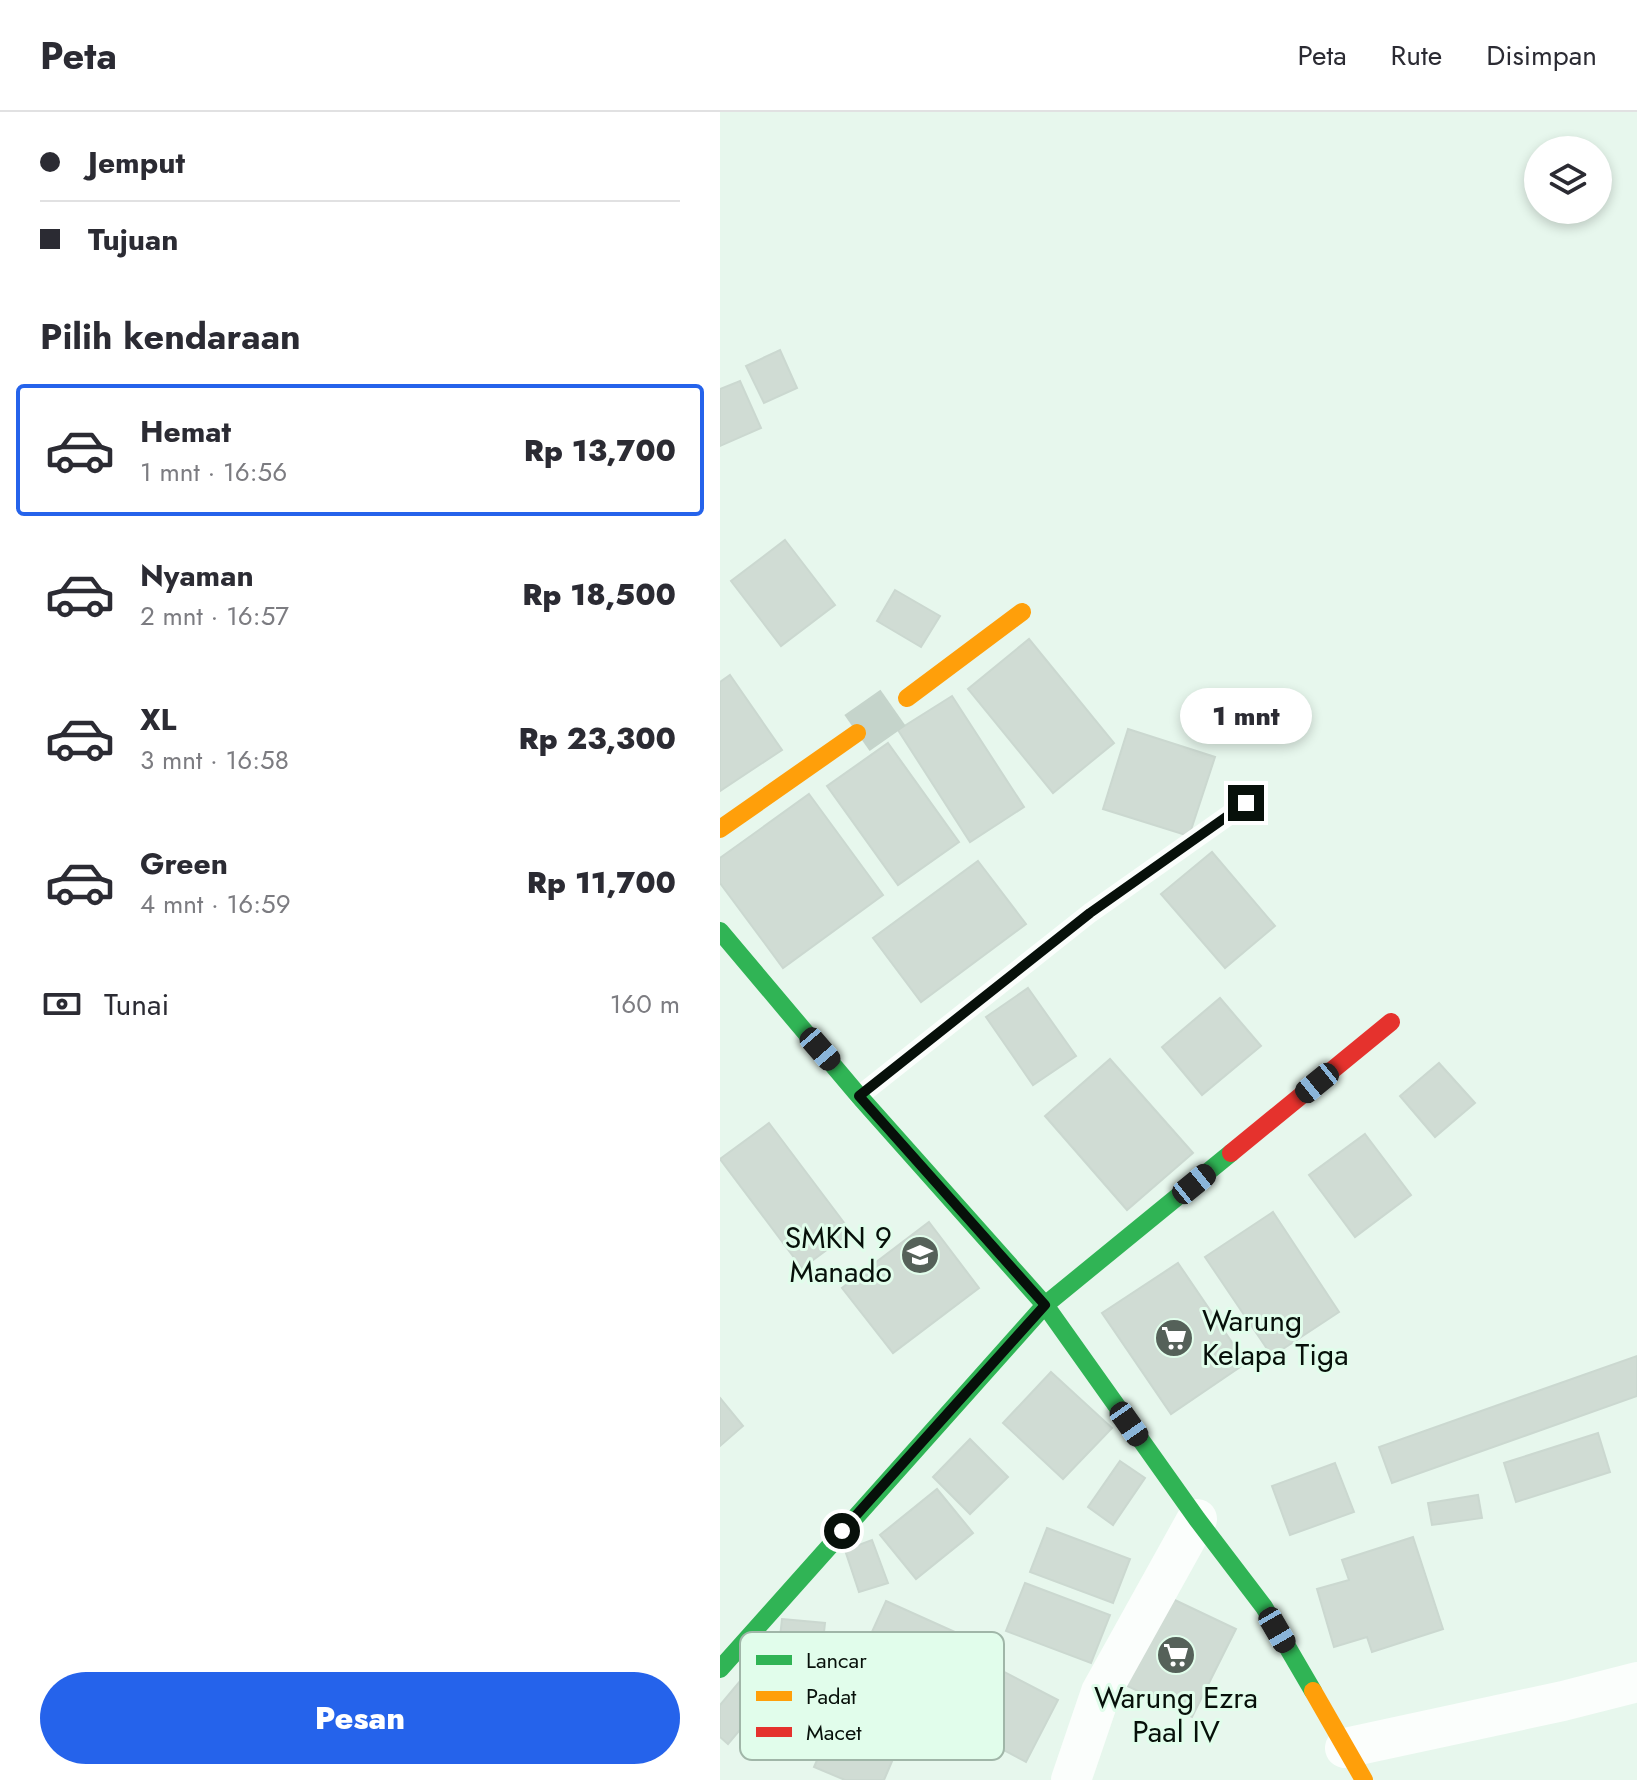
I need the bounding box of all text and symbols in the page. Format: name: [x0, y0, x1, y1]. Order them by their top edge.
text: Peta: [40, 28, 117, 83]
text: Peta: [1297, 35, 1347, 76]
text: Rute: [1391, 35, 1442, 76]
text: Disimpan: [1486, 35, 1597, 76]
map controls: [1524, 136, 1612, 224]
button: layers: [1524, 136, 1612, 224]
text: Jemput: [88, 141, 185, 184]
text: Tujuan: [88, 218, 179, 261]
text: Pilih kendaraan: [40, 310, 301, 362]
text: Hemat: [140, 410, 231, 453]
icon: car: [44, 414, 116, 486]
text: Rp 13,700: [524, 429, 676, 472]
text: 1 mnt · 16:56: [140, 453, 287, 491]
text: Nyaman: [140, 554, 254, 597]
icon: car: [44, 558, 116, 630]
text: Rp 18,500: [522, 573, 676, 616]
text: 2 mnt · 16:57: [140, 597, 289, 635]
callout: 1 mnt: [1180, 687, 1312, 743]
text: 1 mnt: [1212, 697, 1280, 735]
text: XL: [140, 698, 176, 741]
icon: car: [44, 702, 116, 774]
text: Rp 23,300: [519, 717, 676, 760]
text: 3 mnt · 16:58: [140, 741, 289, 779]
route end: [1228, 785, 1264, 821]
text: Green: [140, 842, 228, 885]
icon: car: [44, 846, 116, 918]
text: Rp 11,700: [527, 861, 676, 904]
text: 4 mnt · 16:59: [140, 885, 291, 923]
icon: cash: [40, 982, 84, 1026]
text: Tunai: [104, 983, 169, 1026]
text: 160 m: [610, 985, 680, 1023]
car: [795, 1023, 845, 1075]
car: [1291, 1059, 1343, 1107]
car: [1168, 1160, 1220, 1208]
place label: SMKN 9 Manado: [785, 1216, 892, 1293]
school or university icon: SMKN 9 Manado: [899, 1234, 941, 1276]
place label: Warung Kelapa Tiga: [1202, 1299, 1349, 1376]
supermarket icon: Warung Kelapa Tiga: [1153, 1317, 1195, 1359]
car: [1105, 1397, 1153, 1451]
route start: [824, 1513, 860, 1549]
car: [1255, 1603, 1299, 1657]
legend: [740, 1632, 1004, 1760]
supermarket icon: Warung Ezra Paal IV: [1155, 1634, 1197, 1676]
text: Lancar: [806, 1644, 867, 1676]
button: Pesan: [40, 1672, 680, 1764]
place label: Warung Ezra Paal IV: [1094, 1676, 1258, 1753]
text: Padat: [806, 1680, 857, 1712]
text: Macet: [806, 1716, 862, 1748]

